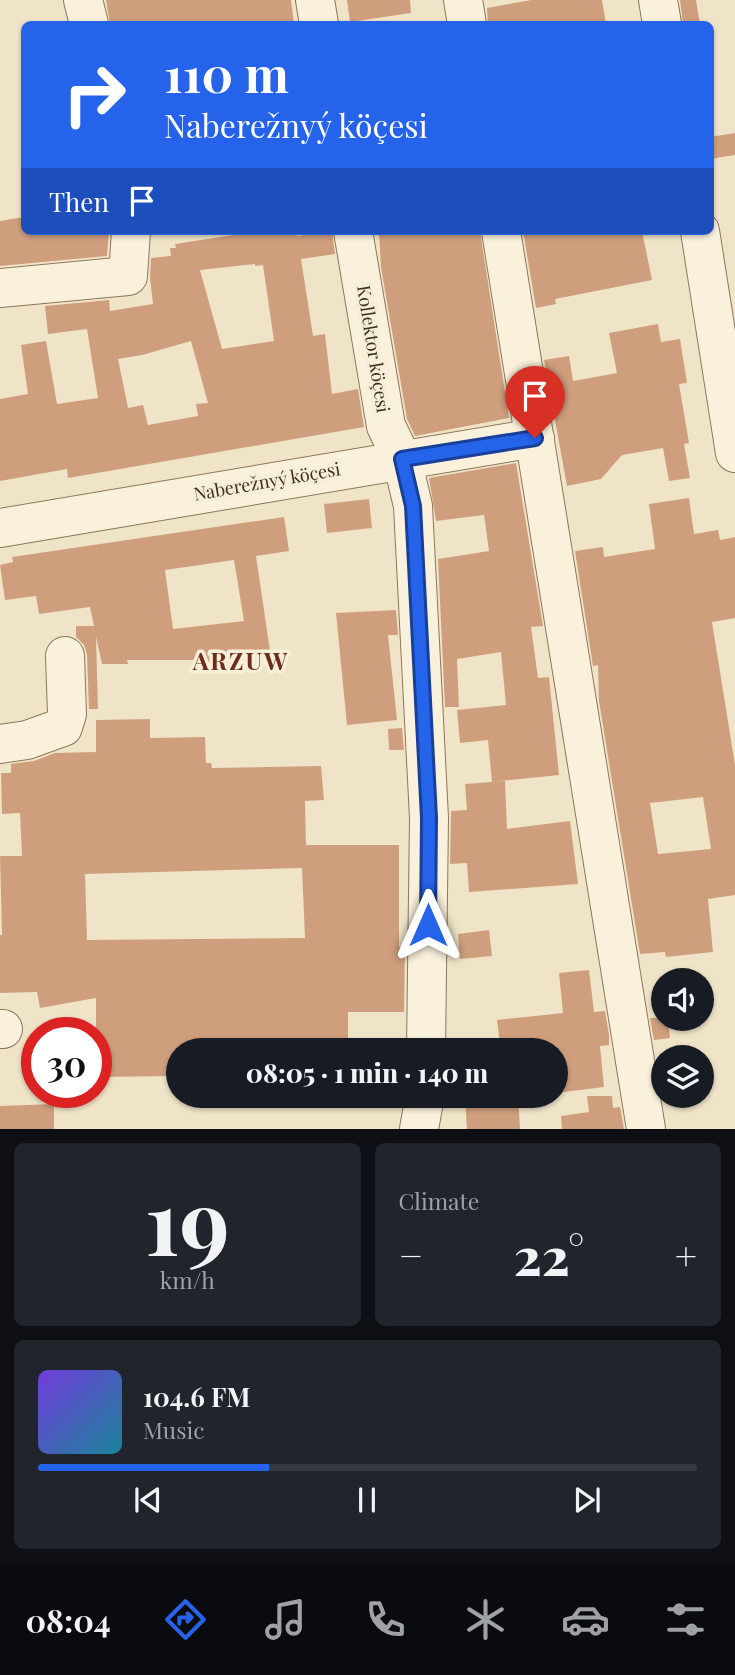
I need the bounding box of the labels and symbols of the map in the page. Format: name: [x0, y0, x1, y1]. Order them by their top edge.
street label: Kollektor köçesi: [352, 283, 396, 414]
pin: [505, 366, 565, 438]
street label: Naberežnyý köçesi: [192, 456, 342, 506]
district label: ARZUW: [192, 644, 289, 676]
position arrow: [391, 888, 465, 962]
speed limit sign: 30: [21, 1017, 112, 1108]

